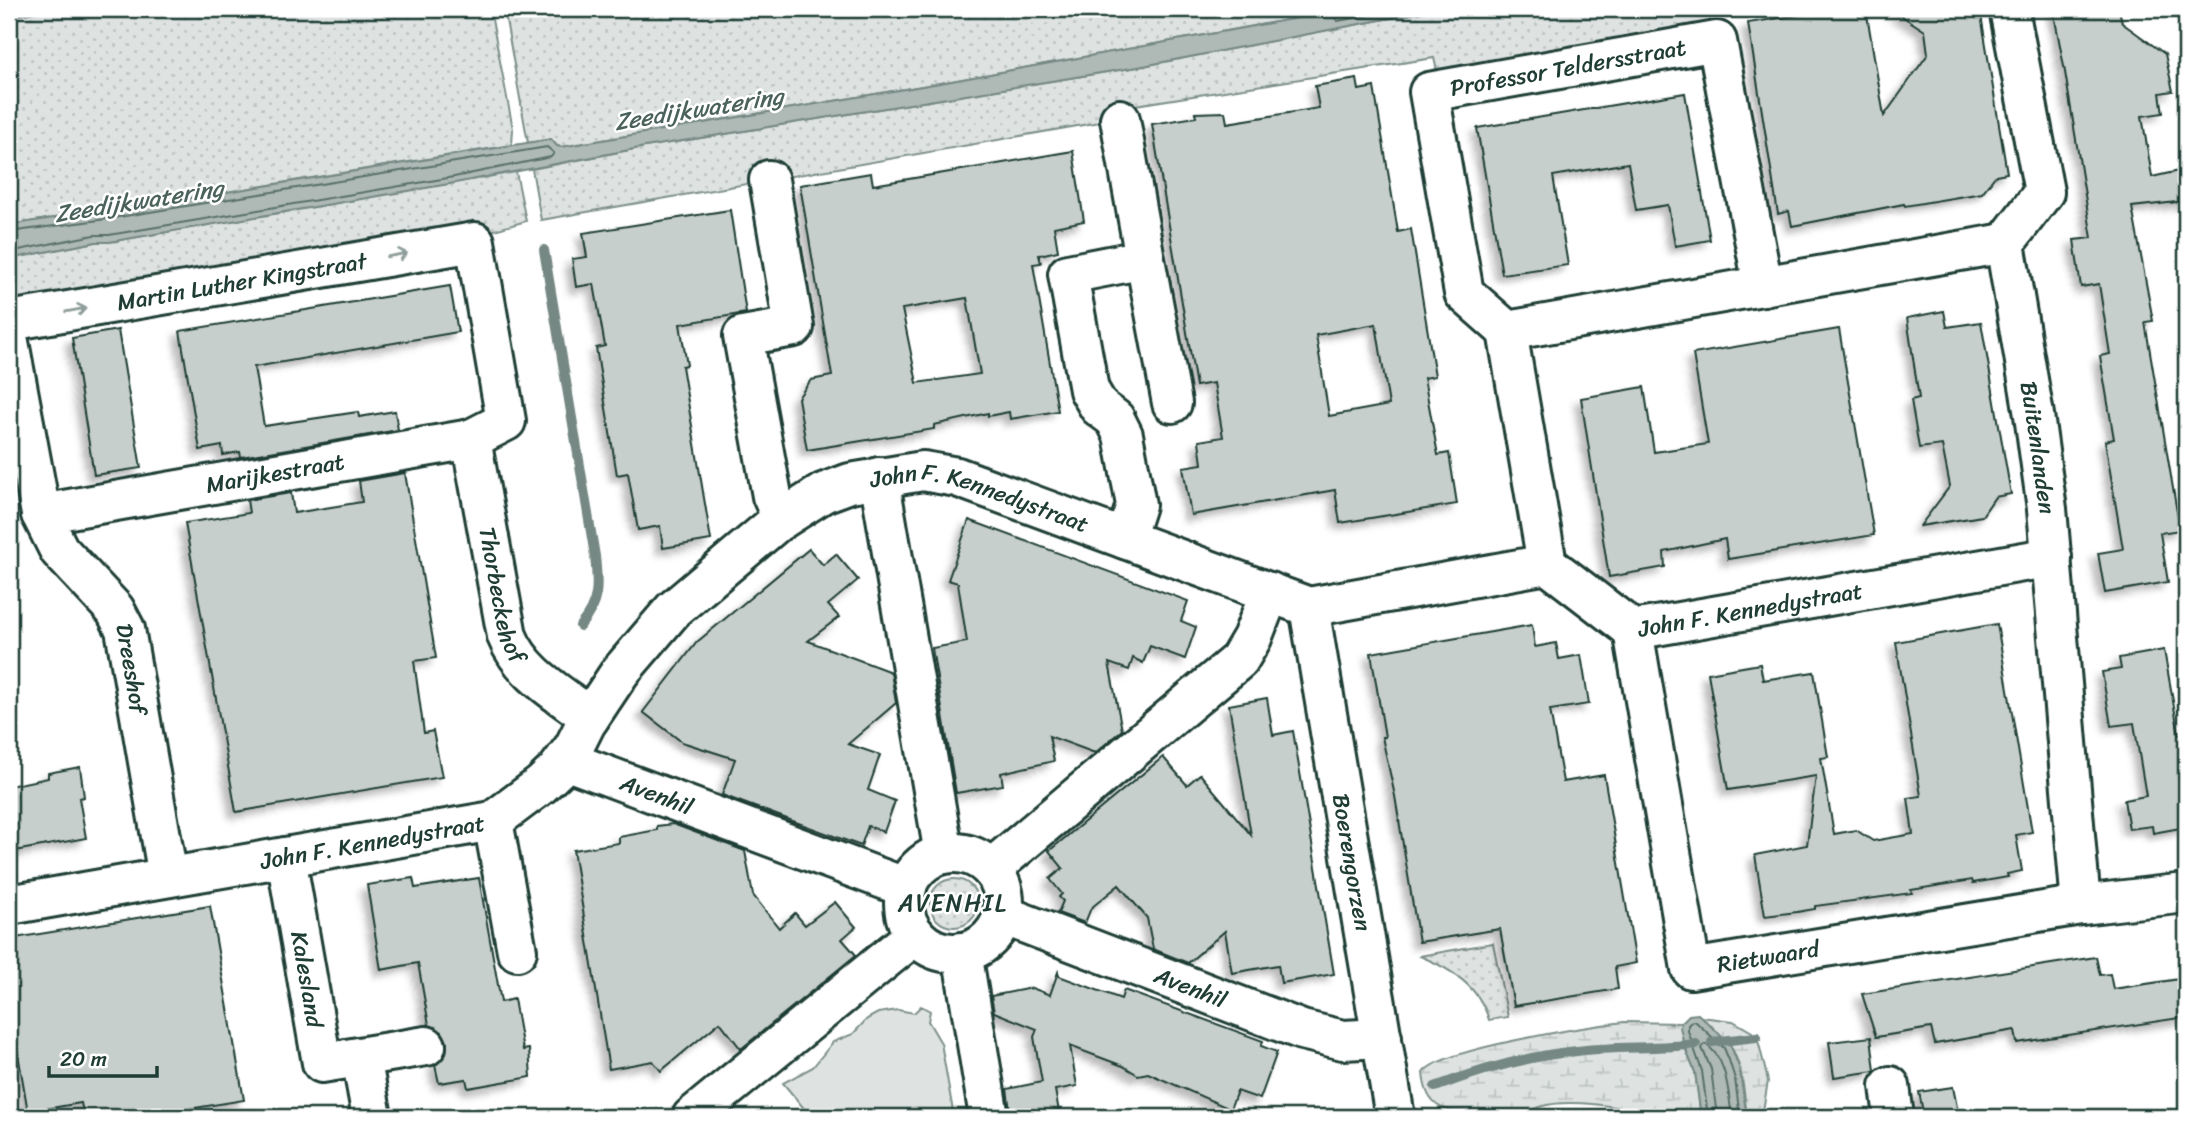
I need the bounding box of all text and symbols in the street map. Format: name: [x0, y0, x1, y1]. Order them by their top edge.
street label: Professor Teldersstraat: [1447, 27, 1689, 109]
water label: Zeedijkwatering: [611, 74, 789, 143]
water label: Zeedijkwatering: [51, 166, 229, 235]
street label: Martin Luther Kingstraat: [114, 240, 371, 323]
one-way arrow: [385, 248, 408, 261]
one-way arrow: [64, 303, 87, 316]
street label: Buitenlanden: [2008, 378, 2068, 517]
street label: Marijkestraat: [203, 441, 348, 506]
street label: John F. Kennedystraat: [866, 451, 1095, 545]
street label: Thorbeckehof: [466, 524, 539, 675]
street label: John F. Kennedystraat: [1634, 570, 1866, 650]
street label: Dreeshof: [103, 620, 160, 720]
street label: Avenhil: [613, 762, 699, 827]
street label: Boerengorzen: [1320, 791, 1383, 935]
street label: John F. Kennedystraat: [256, 803, 488, 882]
district label: AVENHIL: [897, 882, 1008, 924]
street label: Kalesland: [278, 928, 336, 1032]
street label: Rietwaard: [1714, 928, 1824, 985]
street label: Avenhil: [1147, 955, 1233, 1020]
scale bar: [49, 1035, 158, 1079]
text: 20 m: [60, 1040, 107, 1078]

